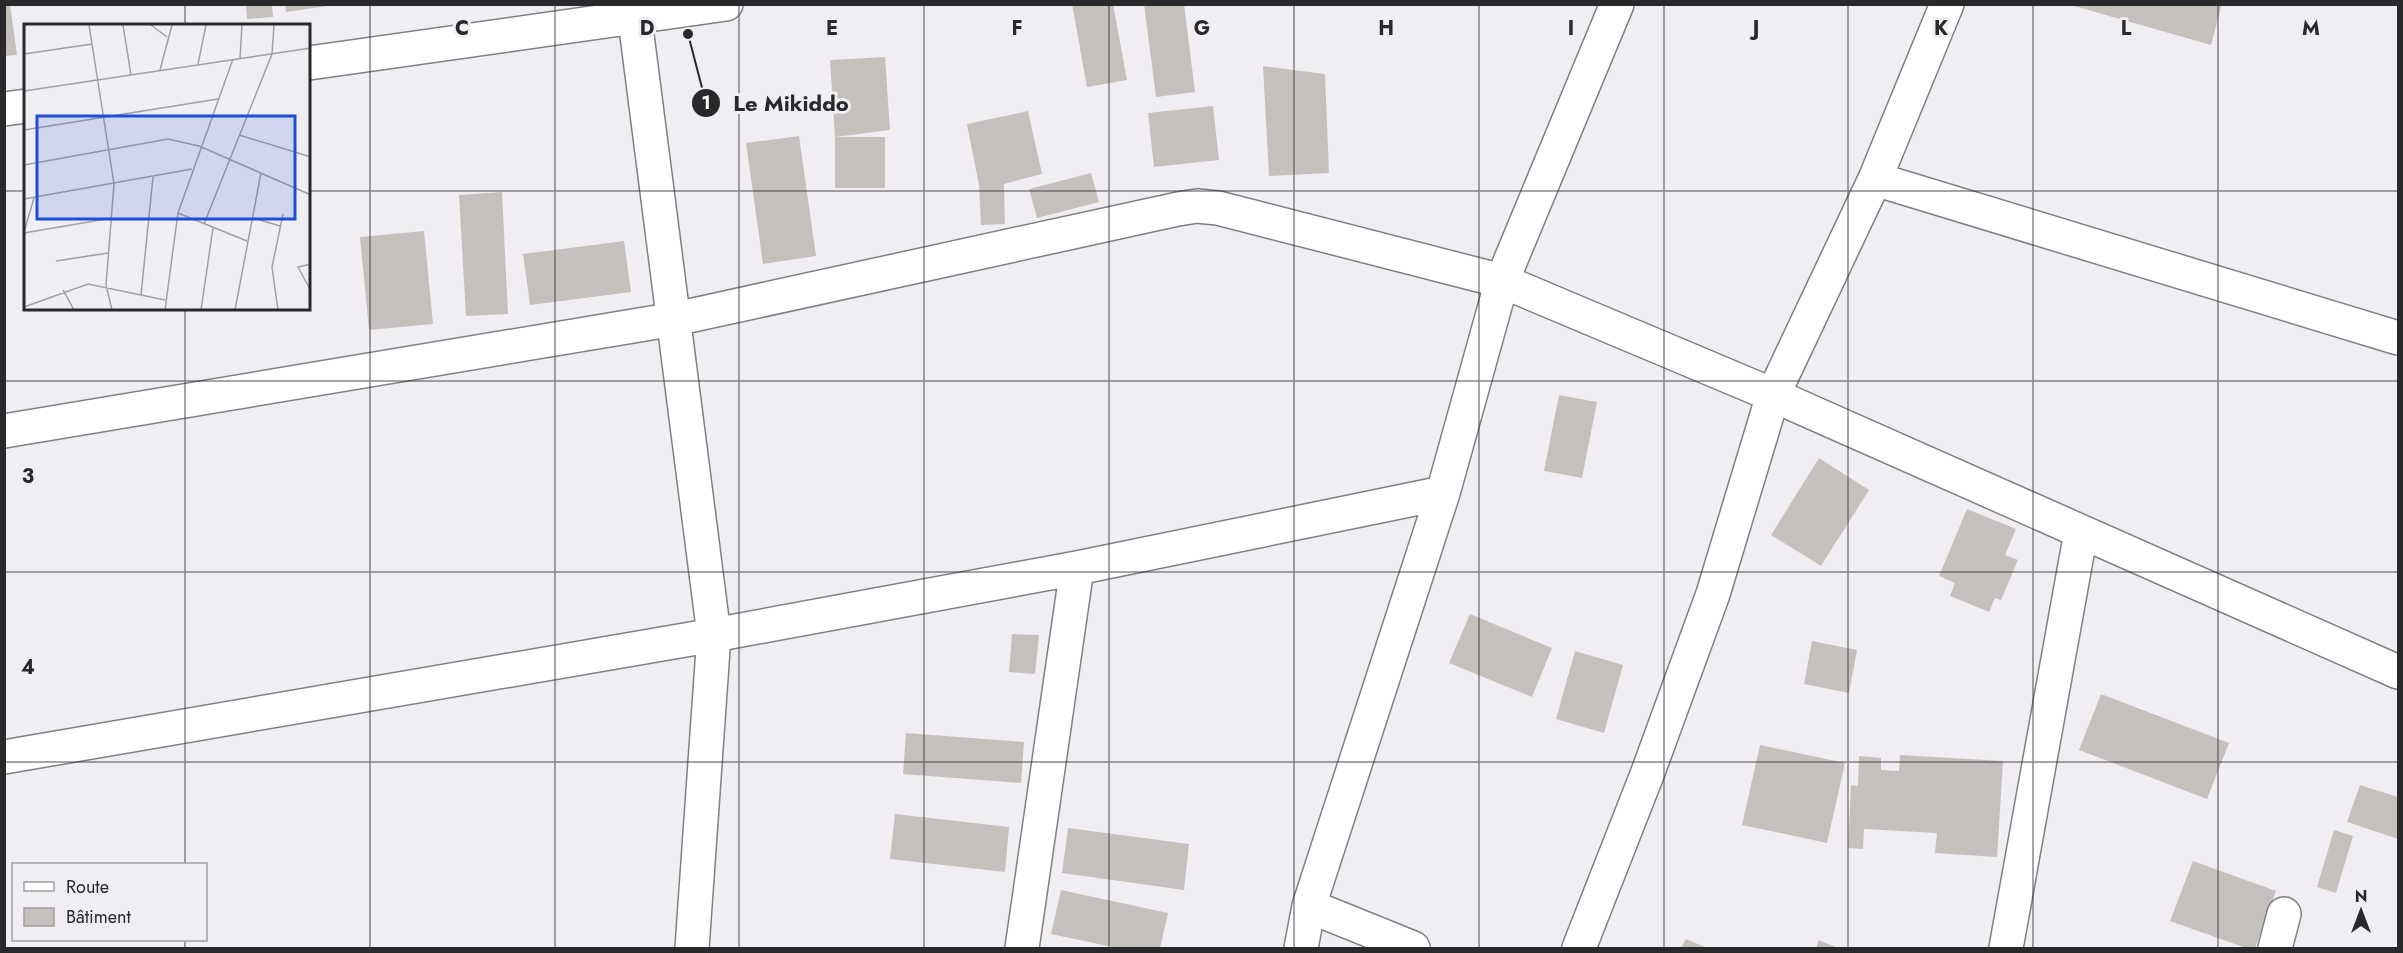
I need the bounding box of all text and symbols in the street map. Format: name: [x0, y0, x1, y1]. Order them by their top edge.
text: C: [455, 14, 469, 43]
text: D: [640, 14, 654, 43]
text: E: [826, 14, 838, 43]
text: F: [1011, 14, 1023, 43]
text: G: [1194, 14, 1210, 43]
text: H: [1378, 14, 1394, 43]
text: I: [1568, 14, 1574, 43]
text: J: [1749, 14, 1759, 43]
text: K: [1934, 14, 1948, 43]
text: L: [2121, 14, 2132, 43]
text: M: [2302, 14, 2320, 43]
inset map: [24, 24, 310, 310]
callout: Le Mikiddo: [691, 83, 861, 123]
text: Le Mikiddo: [733, 87, 849, 119]
text: 1: [701, 90, 711, 116]
text: 3: [22, 462, 34, 491]
text: 4: [21, 653, 35, 682]
legend: [12, 863, 207, 941]
text: Route: [66, 874, 109, 900]
north arrow: [2331, 881, 2391, 941]
text: N: [2355, 885, 2367, 908]
text: Bâtiment: [66, 904, 132, 930]

